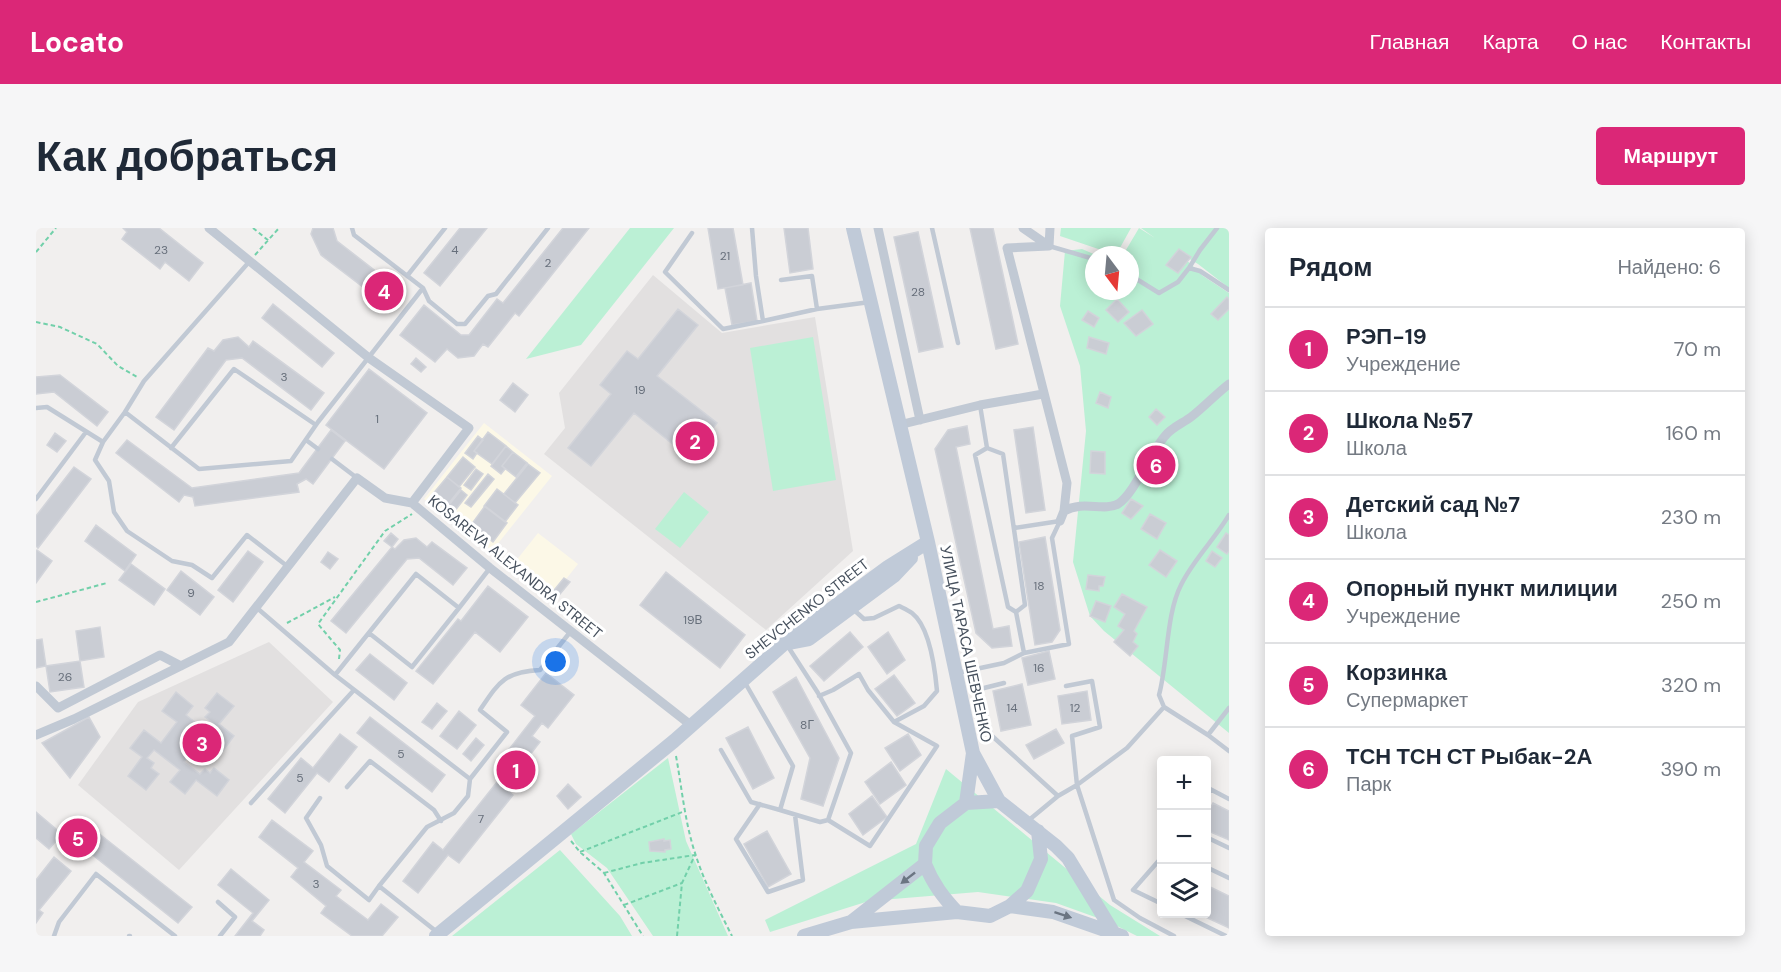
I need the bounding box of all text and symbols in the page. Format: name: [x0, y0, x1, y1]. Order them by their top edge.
text: Locato: [30, 24, 124, 61]
text: Главная: [1369, 28, 1449, 56]
text: Карта: [1482, 28, 1539, 56]
text: О нас: [1572, 28, 1627, 56]
text: Контакты: [1660, 28, 1751, 56]
button: Маршрут: [1596, 127, 1745, 185]
text: Как добраться: [36, 129, 338, 184]
house number: 23: [154, 242, 168, 258]
house number: 4: [451, 242, 459, 258]
north arrow: [1085, 246, 1139, 300]
house number: 21: [720, 248, 730, 264]
text: Рядом: [1289, 250, 1372, 284]
text: Найдено: 6: [1617, 254, 1721, 280]
house number: 2: [545, 255, 552, 271]
pin: 4: [364, 268, 404, 314]
house number: 28: [911, 284, 925, 300]
text: РЭП-19: [1346, 322, 1427, 351]
text: 1: [1305, 336, 1312, 362]
text: 70 m: [1674, 336, 1721, 362]
text: Учреждение: [1346, 351, 1461, 377]
house number: 3: [280, 369, 288, 385]
house number: 19: [634, 382, 646, 398]
text: Школа №57: [1346, 406, 1473, 435]
house number: 1: [375, 411, 379, 427]
pin: 2: [676, 418, 714, 464]
text: 2: [1303, 420, 1314, 446]
text: 160 m: [1665, 420, 1721, 446]
text: Школа: [1346, 435, 1407, 461]
pin: 6: [1136, 442, 1176, 488]
text: Детский сад №7: [1346, 490, 1520, 519]
street label: KOSAREVA ALEXANDRA STREET: [424, 491, 606, 643]
text: 3: [1302, 504, 1315, 530]
text: 230 m: [1661, 504, 1721, 530]
text: Школа: [1346, 519, 1407, 545]
street label: УЛИЦА ТАРАСА ШЕВЧЕНКО: [935, 544, 997, 744]
street label: SHEVCHENKO STREET: [741, 554, 873, 664]
text: Опорный пункт милиции: [1346, 574, 1618, 603]
house number: 18: [1033, 578, 1045, 594]
house number: 9: [187, 585, 195, 601]
text: 4: [1302, 588, 1315, 614]
text: 250 m: [1660, 588, 1721, 614]
text: Учреждение: [1346, 603, 1461, 629]
house number: 19В: [683, 612, 703, 628]
your location: [541, 647, 570, 676]
text: Корзинка: [1346, 658, 1447, 687]
house number: 16: [1033, 660, 1045, 676]
house number: 26: [58, 669, 72, 685]
text: 5: [1302, 672, 1315, 698]
text: 320 m: [1661, 672, 1721, 698]
text: Супермаркет: [1346, 687, 1468, 713]
house number: 14: [1006, 700, 1018, 716]
house number: 12: [1070, 700, 1080, 716]
house number: 8Г: [800, 717, 814, 733]
pin: 3: [182, 720, 222, 766]
text: ТСН ТСН СТ Рыбак-2А: [1346, 742, 1592, 771]
house number: 5: [397, 746, 405, 762]
pin: 1: [496, 748, 536, 792]
map controls: [1157, 756, 1211, 918]
button: +: [1157, 756, 1211, 810]
text: 6: [1302, 756, 1315, 782]
text: 390 m: [1660, 756, 1721, 782]
house number: 5: [296, 770, 304, 786]
text: Парк: [1346, 771, 1391, 797]
button: −: [1157, 810, 1211, 864]
house number: 7: [478, 811, 484, 827]
pin: 5: [58, 816, 98, 860]
button: layers: [1157, 864, 1211, 918]
one-way arrow: [900, 872, 915, 884]
house number: 3: [312, 876, 320, 892]
one-way arrow: [1054, 911, 1072, 921]

